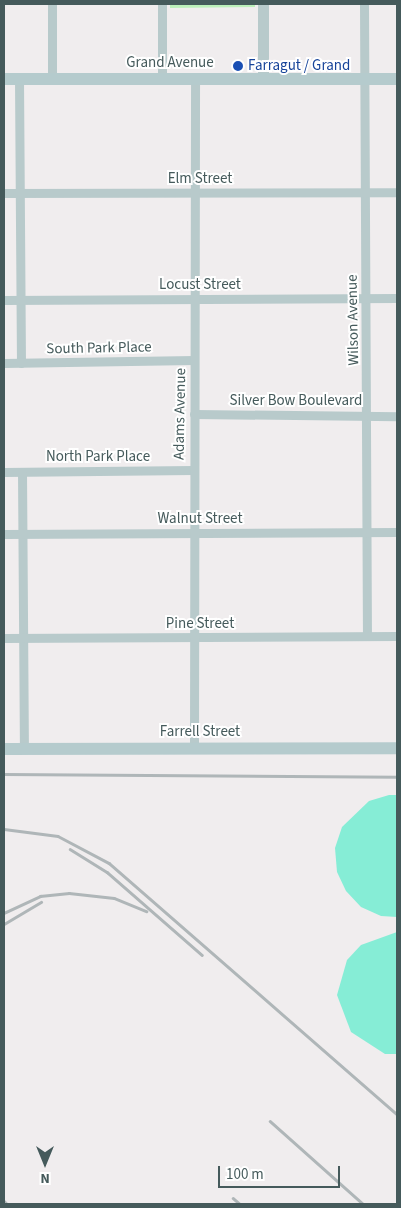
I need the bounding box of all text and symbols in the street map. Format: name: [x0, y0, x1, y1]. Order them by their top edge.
street label: Grand Avenue: [126, 54, 214, 72]
place label: Farragut / Grand: [248, 57, 350, 75]
marker: Farragut / Grand: [232, 60, 244, 72]
street label: Elm Street: [168, 170, 232, 188]
street label: Wilson Avenue: [343, 274, 363, 366]
street label: Locust Street: [159, 276, 241, 294]
street label: South Park Place: [46, 338, 152, 358]
street label: Adams Avenue: [170, 368, 190, 460]
street label: Silver Bow Boulevard: [230, 392, 362, 410]
street label: North Park Place: [46, 448, 150, 466]
street label: Walnut Street: [158, 510, 242, 528]
street label: Pine Street: [166, 615, 234, 633]
street label: Farrell Street: [160, 723, 240, 741]
north arrow: [20, 1138, 70, 1188]
scale bar: [221, 1156, 344, 1188]
text: 100 m: [226, 1164, 264, 1185]
text: N: [40, 1168, 50, 1188]

